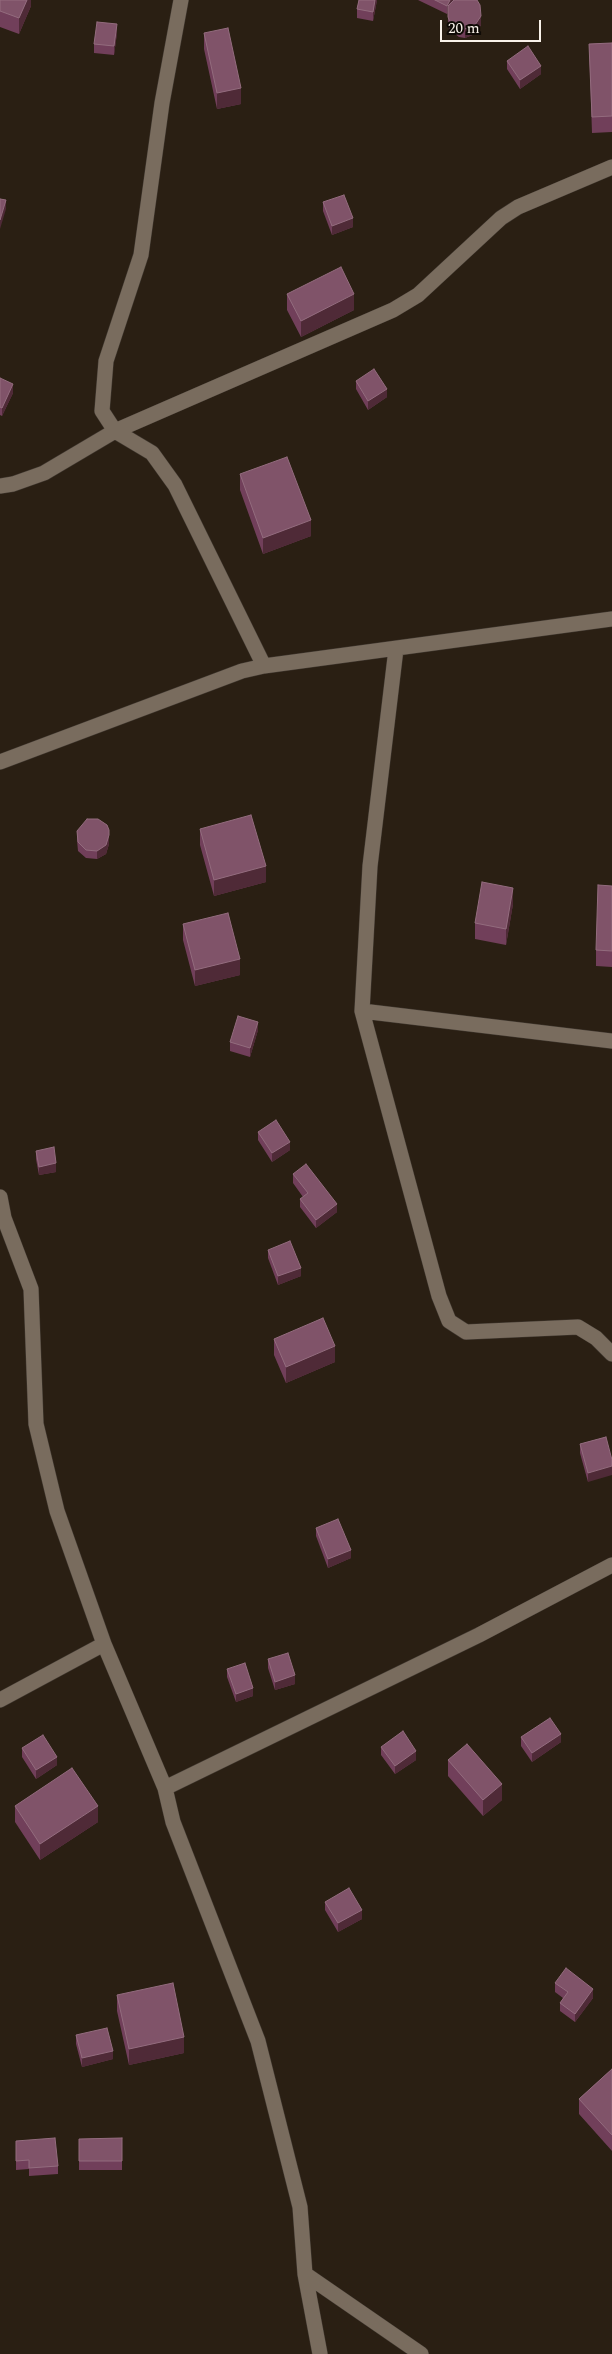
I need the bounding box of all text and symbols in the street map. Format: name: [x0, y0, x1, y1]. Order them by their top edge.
scale bar: [442, 10, 543, 42]
text: 20 m: [448, 17, 480, 40]

